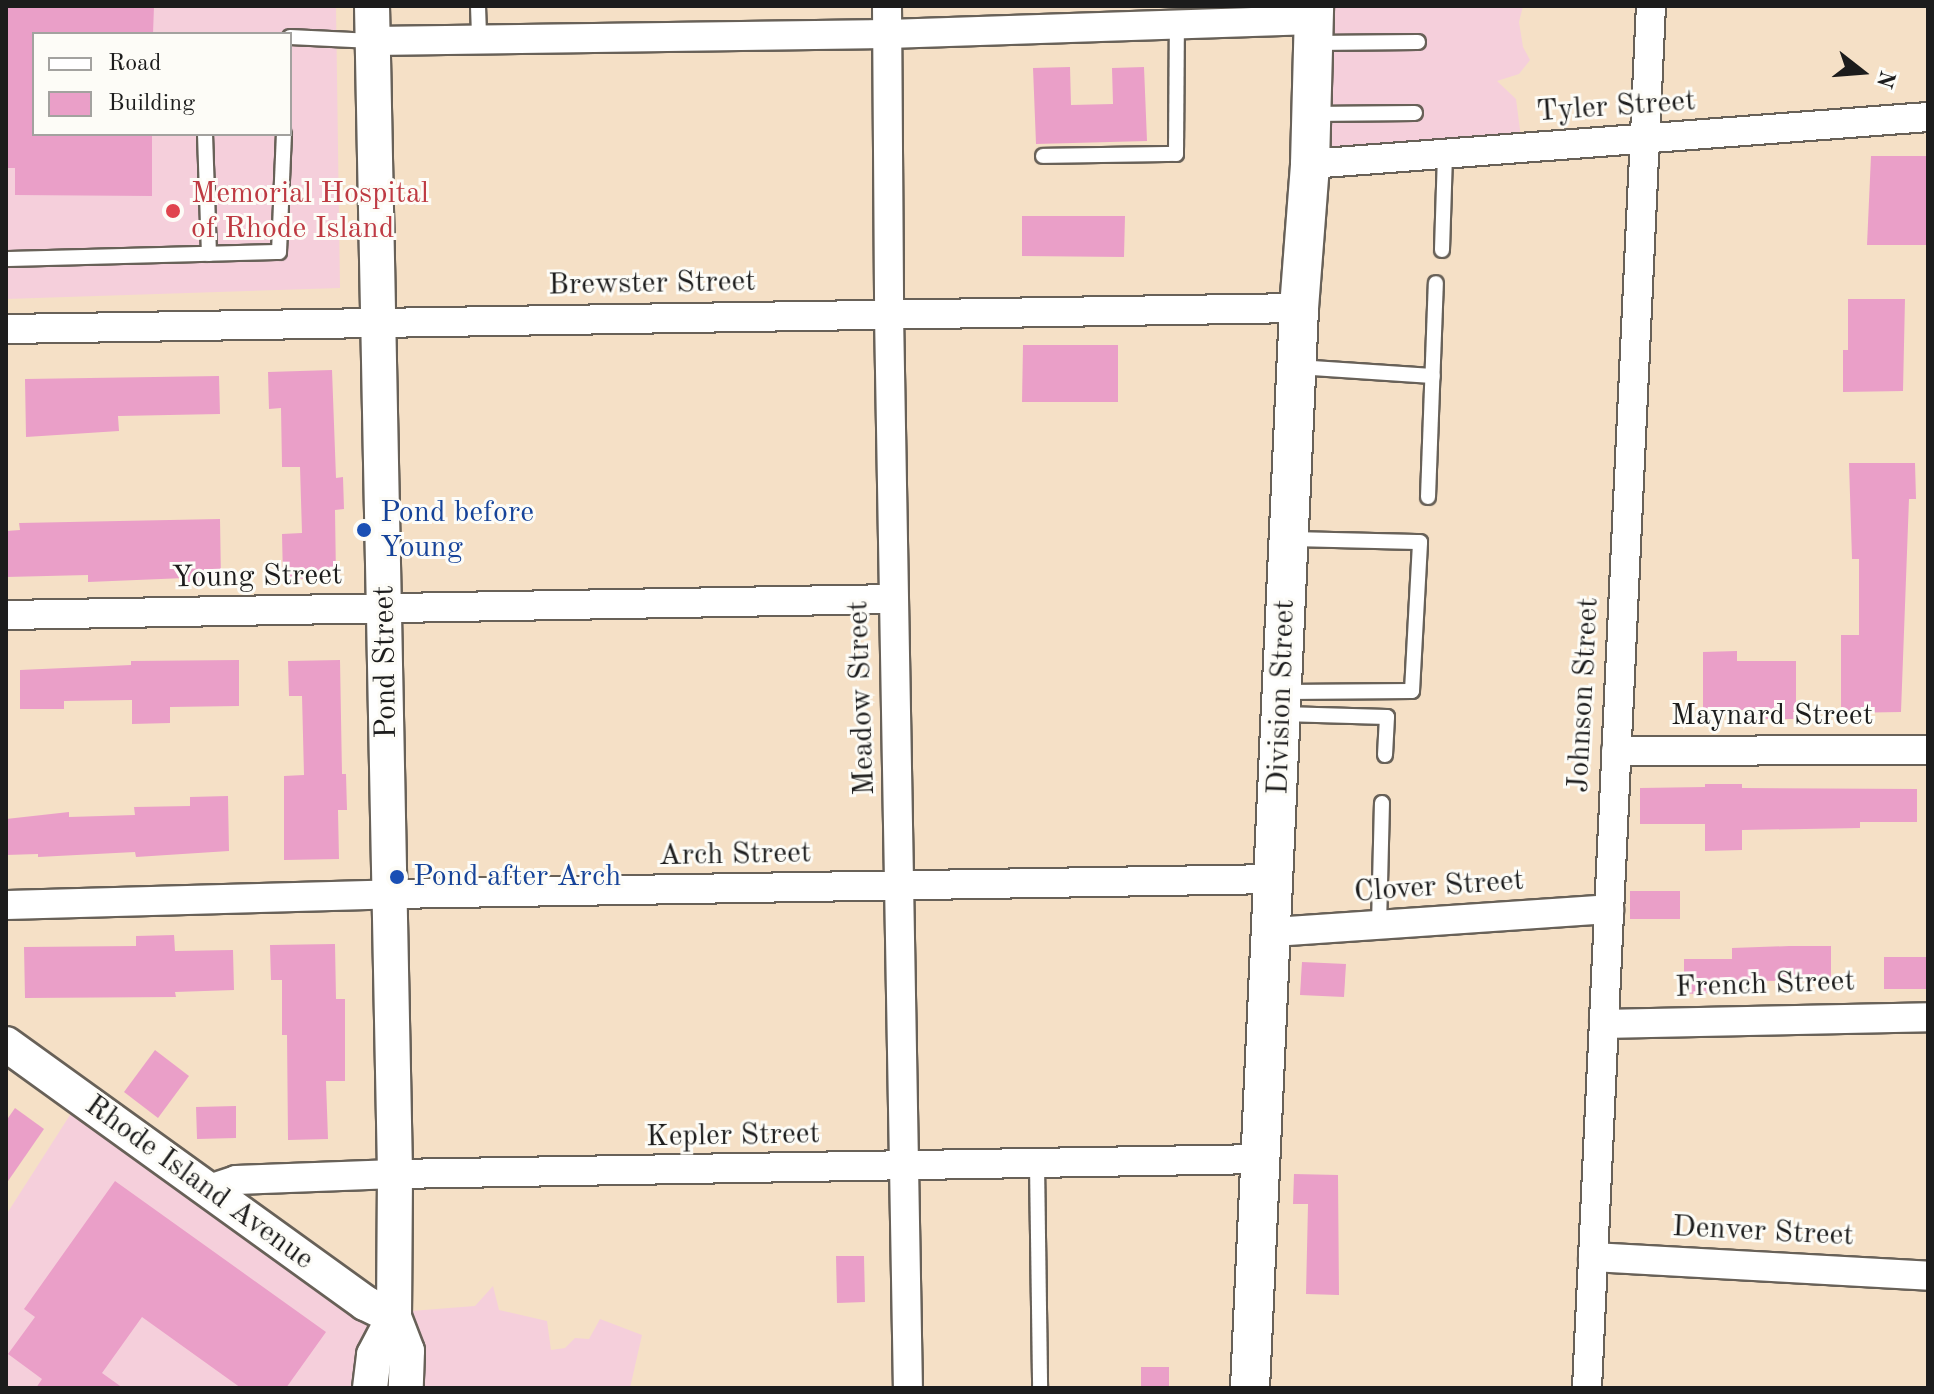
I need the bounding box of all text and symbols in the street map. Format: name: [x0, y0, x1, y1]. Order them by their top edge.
legend: [32, 32, 292, 136]
north arrow: [1822, 32, 1902, 112]
text: Road: [108, 52, 161, 76]
text: N: [1872, 68, 1898, 90]
street label: Tyler Street: [1535, 83, 1697, 131]
text: Building: [108, 92, 195, 116]
place label: Memorial Hospital of Rhode Island: [191, 176, 429, 246]
marker: Memorial Hospital of Rhode Island: [162, 200, 184, 222]
street label: Brewster Street: [548, 264, 756, 304]
place label: Pond before Young: [380, 495, 534, 566]
marker: Pond before Young: [355, 521, 373, 539]
street label: Young Street: [171, 558, 343, 596]
street label: Pond Street: [367, 585, 405, 739]
street label: Johnson Street: [1561, 596, 1607, 794]
street label: Division Street: [1261, 599, 1303, 795]
street label: Meadow Street: [841, 600, 883, 796]
street label: Maynard Street: [1671, 698, 1873, 734]
street label: Arch Street: [658, 836, 812, 874]
place label: Pond after Arch: [413, 859, 621, 895]
street label: Clover Street: [1353, 863, 1525, 911]
marker: Pond after Arch: [388, 868, 406, 886]
street label: French Street: [1674, 964, 1856, 1006]
street label: Rhode Island Avenue: [78, 1088, 320, 1278]
street label: Kepler Street: [646, 1116, 820, 1156]
street label: Denver Street: [1671, 1209, 1855, 1255]

